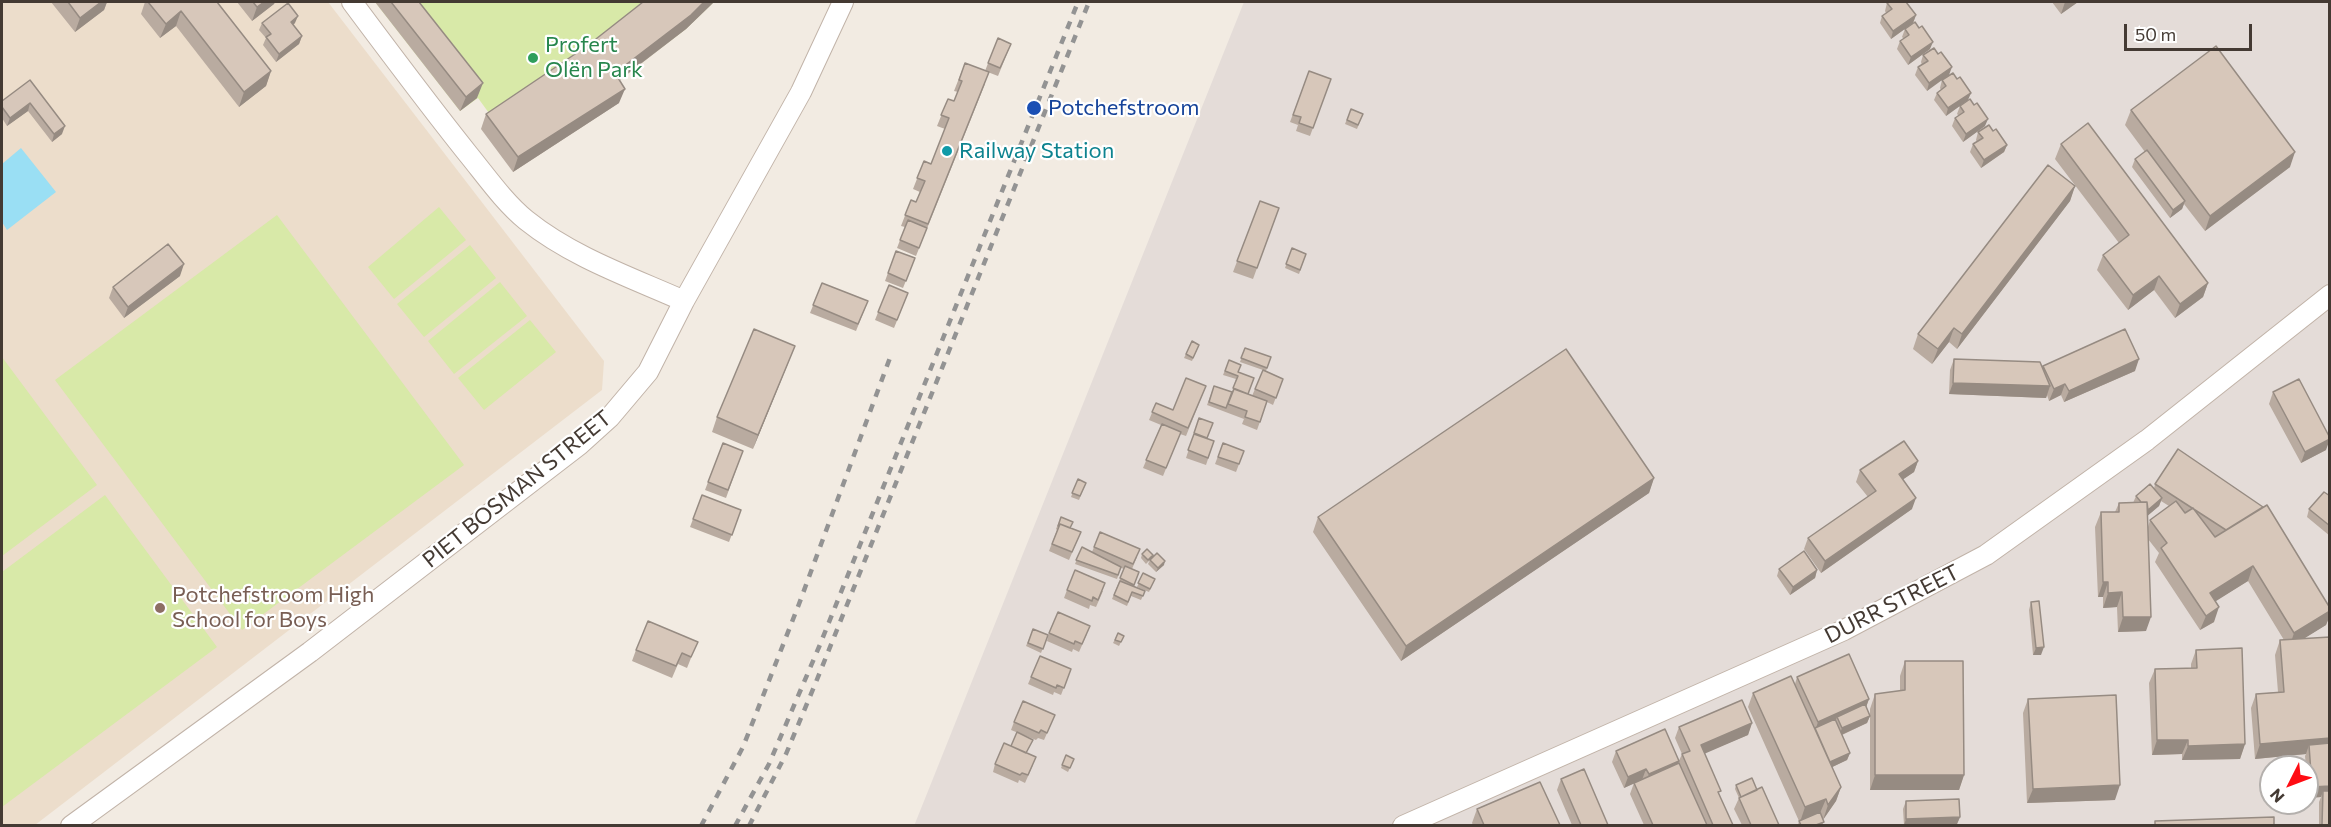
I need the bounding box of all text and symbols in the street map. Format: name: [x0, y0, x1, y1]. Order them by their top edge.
scale bar: [2127, 12, 2254, 50]
text: 50 m: [2135, 23, 2176, 45]
place label: Profert Olën Park: [545, 32, 643, 84]
marker: Profert Olën Park: [526, 51, 540, 65]
place label: Potchefstroom: [1048, 95, 1199, 121]
marker: Potchefstroom: [1025, 99, 1043, 117]
place label: Railway Station: [959, 138, 1114, 164]
marker: Railway Station: [940, 144, 954, 158]
street label: PIET BOSMAN STREET: [417, 405, 617, 573]
street label: DURR STREET: [1820, 559, 1964, 649]
place label: Potchefstroom High School for Boys: [172, 582, 374, 634]
marker: Potchefstroom High School for Boys: [153, 601, 167, 615]
north arrow: [2259, 755, 2319, 815]
text: N: [2266, 785, 2288, 807]

